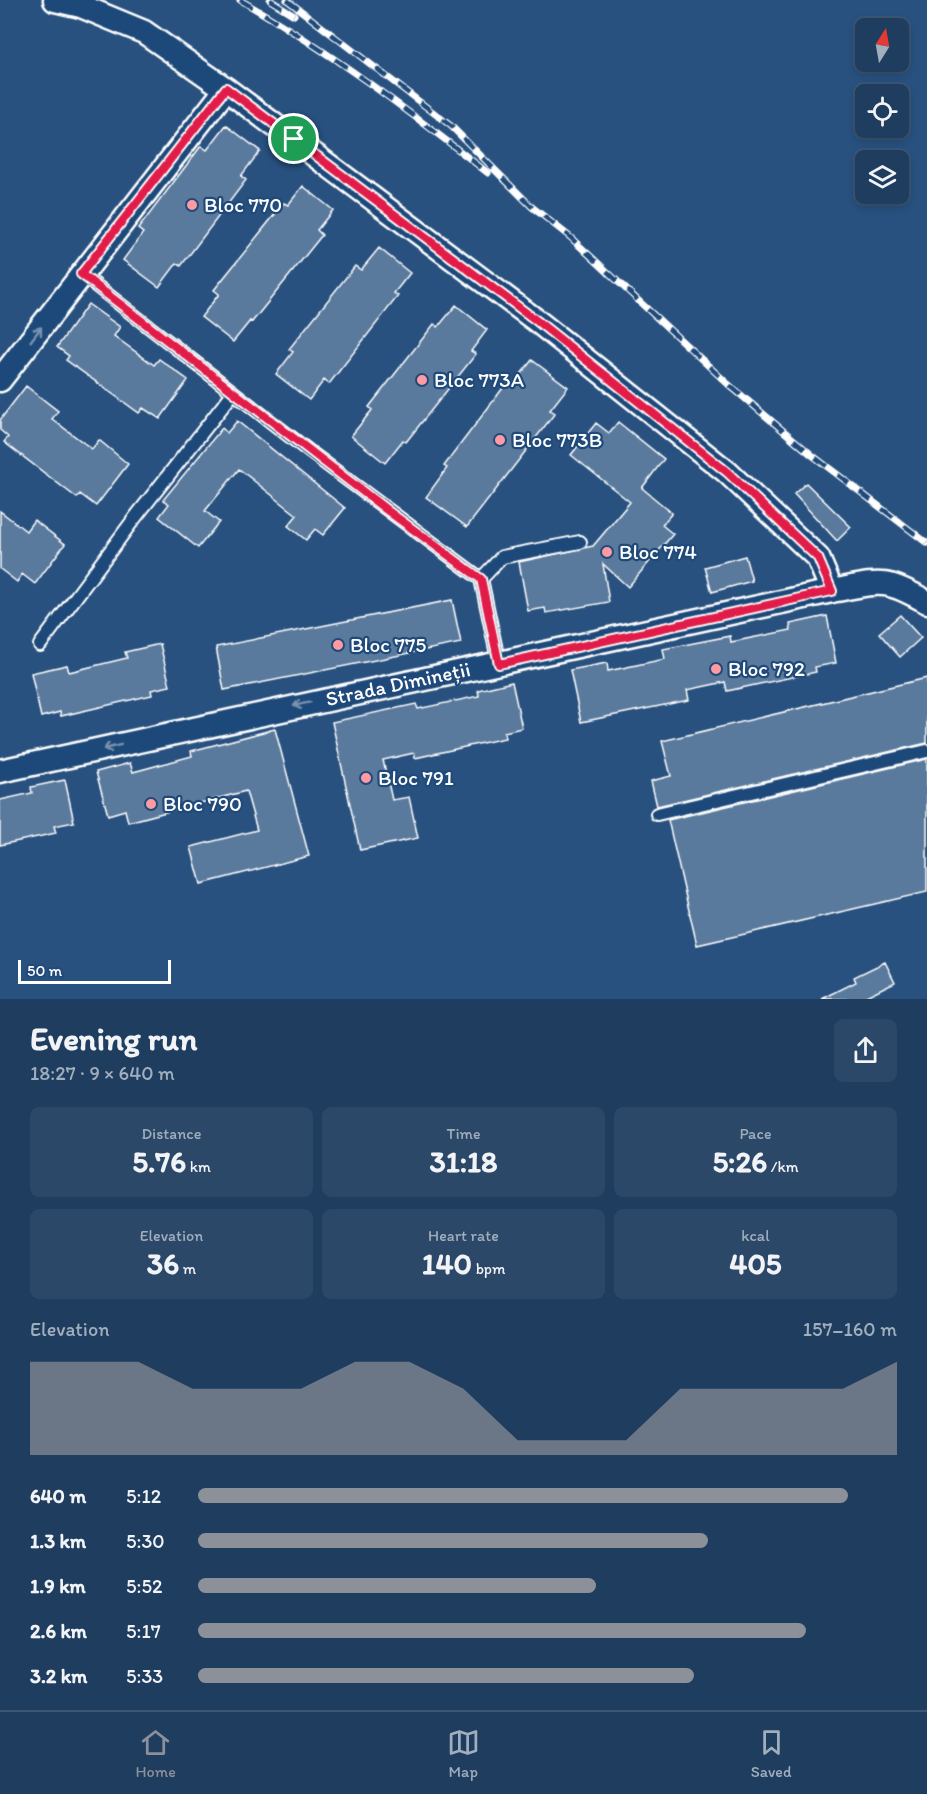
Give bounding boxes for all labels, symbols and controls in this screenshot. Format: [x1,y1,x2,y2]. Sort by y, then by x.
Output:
north arrow [855,18,909,72]
map controls [855,18,909,204]
button: locate [855,84,909,138]
pin [268,113,319,164]
icon: arrive [277,122,310,155]
button: layers [855,150,909,204]
place label: Bloc 770 [204,192,282,217]
marker: Bloc 770 [185,198,199,212]
one-way arrow [29,326,42,342]
place label: Bloc 773A [434,367,525,392]
marker: Bloc 773A [415,373,429,387]
place label: Bloc 773B [512,427,602,452]
marker: Bloc 773B [493,433,507,447]
place label: Bloc 774 [619,539,697,564]
marker: Bloc 774 [600,545,614,559]
place label: Bloc 775 [350,632,426,657]
marker: Bloc 775 [331,638,345,652]
street label: Strada Dimineții [323,656,472,711]
place label: Bloc 792 [728,656,805,681]
marker: Bloc 792 [709,662,723,676]
one-way arrow [293,699,313,710]
one-way arrow [103,742,122,754]
place label: Bloc 791 [378,765,454,790]
marker: Bloc 791 [359,771,373,785]
place label: Bloc 790 [163,791,242,816]
marker: Bloc 790 [144,797,158,811]
scale bar [18,957,171,984]
text: 50 m [27,961,62,980]
text: Evening run [30,1019,197,1058]
button: share [834,1019,897,1082]
text: 18:27 · 9 × 640 m [30,1061,175,1085]
text: Distance [142,1124,201,1143]
text: Time [446,1124,481,1143]
text: Pace [739,1124,772,1143]
text: 5.76 [132,1143,186,1180]
text: 31:18 [430,1143,497,1180]
text: 5:26 [712,1143,767,1180]
text: km [186,1157,211,1176]
text: /km [767,1157,799,1176]
text: Elevation [140,1226,203,1245]
text: Heart rate [428,1226,499,1245]
text: kcal [741,1226,770,1245]
text: 36 [147,1245,179,1282]
text: 140 [422,1245,472,1282]
text: 405 [729,1245,782,1282]
text: m [179,1259,196,1278]
text: bpm [472,1259,505,1278]
text: Elevation [30,1317,109,1341]
text: 157–160 m [803,1317,897,1341]
text: 640 m [30,1484,86,1508]
text: 5:12 [126,1484,161,1508]
text: 1.3 km [30,1529,86,1553]
text: 5:30 [126,1529,165,1553]
text: 1.9 km [30,1574,86,1598]
text: 5:52 [126,1574,162,1598]
text: 2.6 km [30,1619,87,1643]
text: 5:17 [126,1619,161,1643]
text: 3.2 km [30,1664,87,1688]
text: 5:33 [126,1664,163,1688]
tab: Home [135,1726,176,1781]
tab: Map [447,1726,480,1781]
tab: Saved [751,1726,792,1781]

